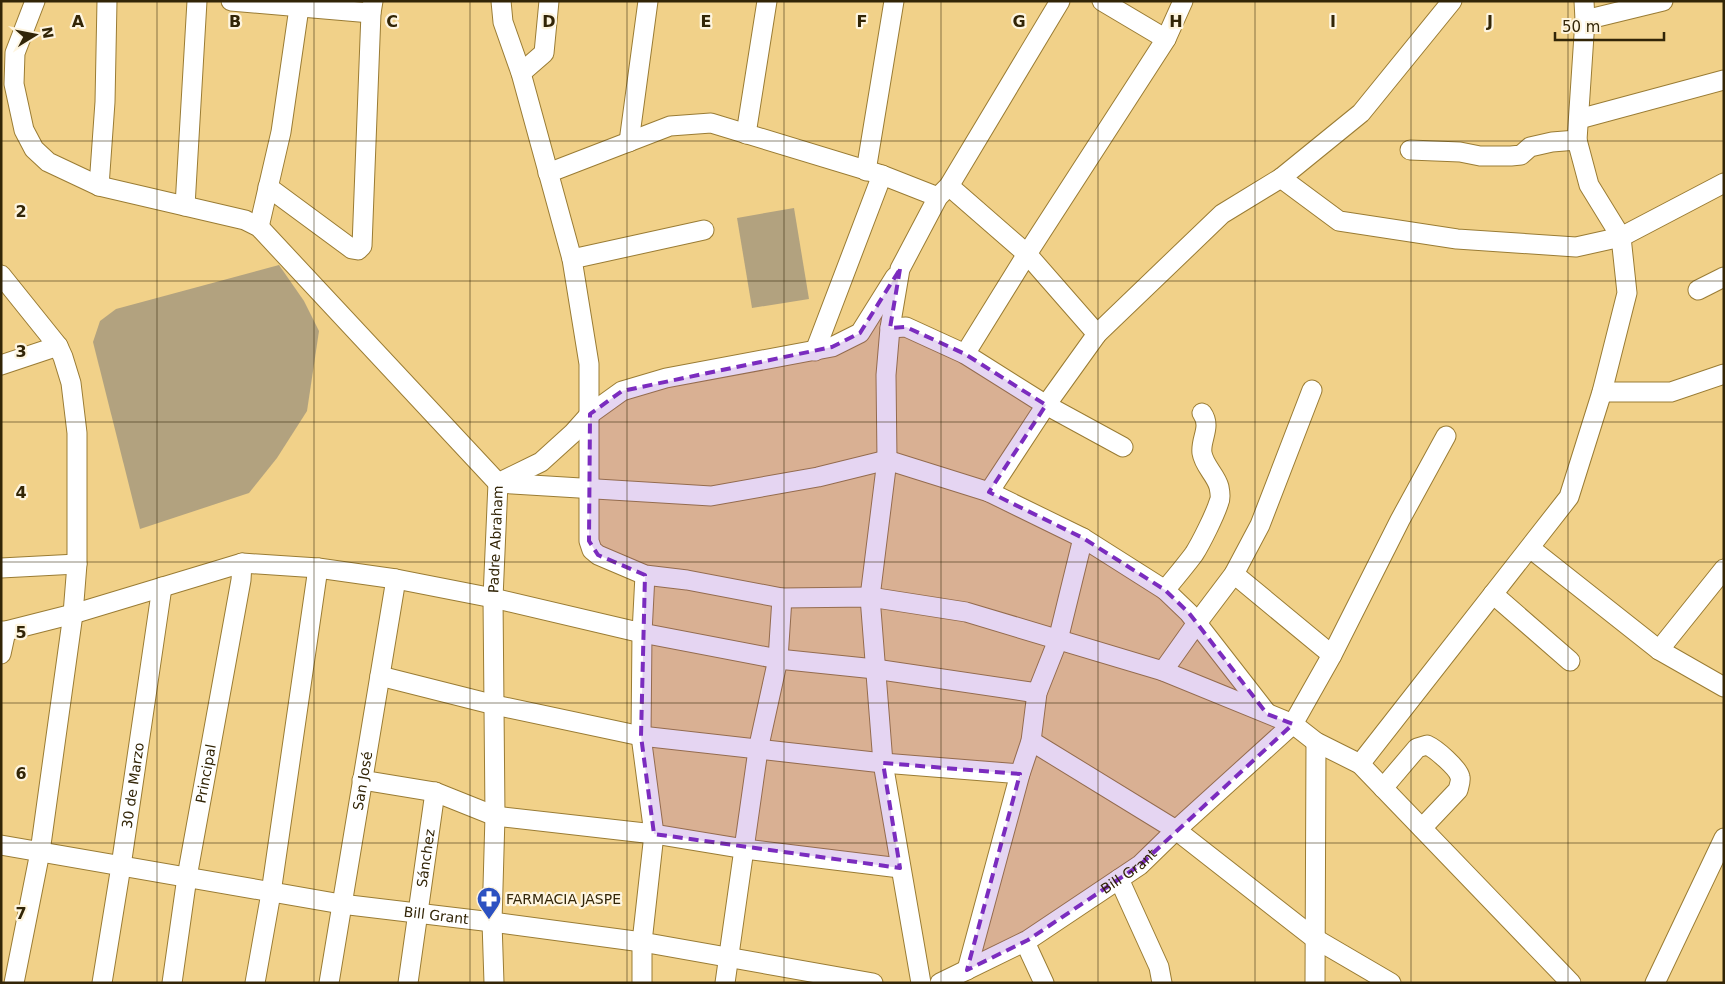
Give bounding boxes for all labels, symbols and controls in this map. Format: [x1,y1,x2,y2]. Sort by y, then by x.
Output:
north arrow [10,10,60,60]
scale bar [1555,10,1664,42]
text: A [72,12,85,31]
text: B [229,12,241,31]
text: C [386,12,398,31]
text: D [542,12,556,31]
text: E [701,12,711,31]
text: F [857,12,867,31]
text: G [1012,12,1026,31]
text: H [1169,12,1183,31]
text: I [1330,12,1336,31]
text: J [1486,12,1493,31]
text: 50 m [1562,18,1600,36]
text: N [39,26,57,40]
text: 2 [15,202,27,221]
text: 3 [15,342,27,361]
text: 4 [15,483,27,502]
street label: Padre Abraham [485,485,506,593]
text: 5 [15,623,27,642]
street label: 30 de Marzo [119,741,147,829]
street label: Principal [193,743,219,805]
street label: San José [350,750,375,811]
text: 6 [15,764,27,783]
street label: Sánchez [414,828,438,889]
street label: Bill Grant [1098,845,1160,897]
pharmacy icon: FARMACIA JASPE [476,886,502,920]
place label: FARMACIA JASPE [506,891,621,907]
text: 7 [15,904,27,923]
street label: Bill Grant [403,904,470,927]

